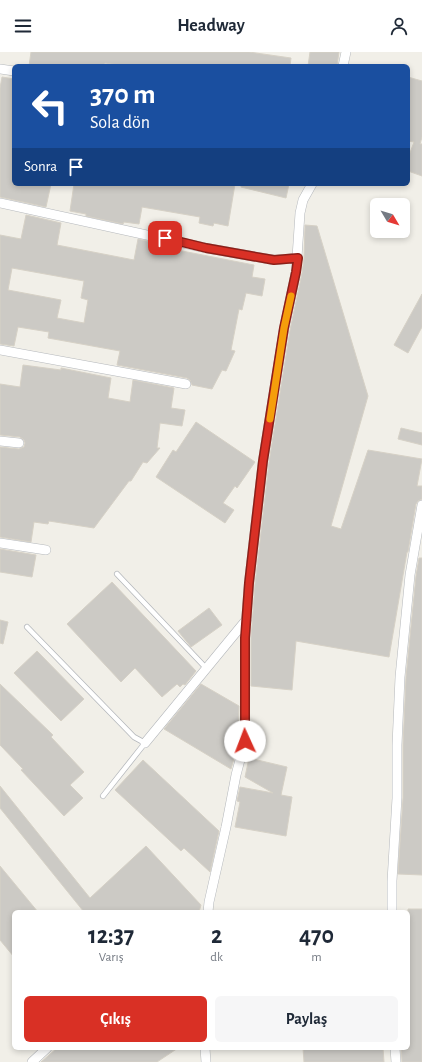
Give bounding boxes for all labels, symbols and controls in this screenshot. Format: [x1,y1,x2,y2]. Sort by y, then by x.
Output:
icon: menu [12,15,34,37]
icon: person [388,15,410,37]
text: Headway [177,17,245,35]
icon: left [24,80,76,132]
text: 370 m [90,81,156,109]
text: Sola dön [90,114,150,132]
icon: arrive [65,156,87,178]
text: Sonra [24,159,57,174]
north arrow [370,198,410,238]
map controls [370,198,410,238]
pin [148,221,182,255]
icon: arrive [154,227,176,249]
position arrow [224,720,266,762]
text: 12:37 [88,924,134,948]
text: 2 [211,924,222,948]
text: 470 [299,924,334,948]
text: Varış [99,951,123,964]
text: dk [210,951,223,964]
text: m [311,951,322,964]
button: Çıkış [24,996,207,1042]
button: Paylaş [215,996,398,1042]

